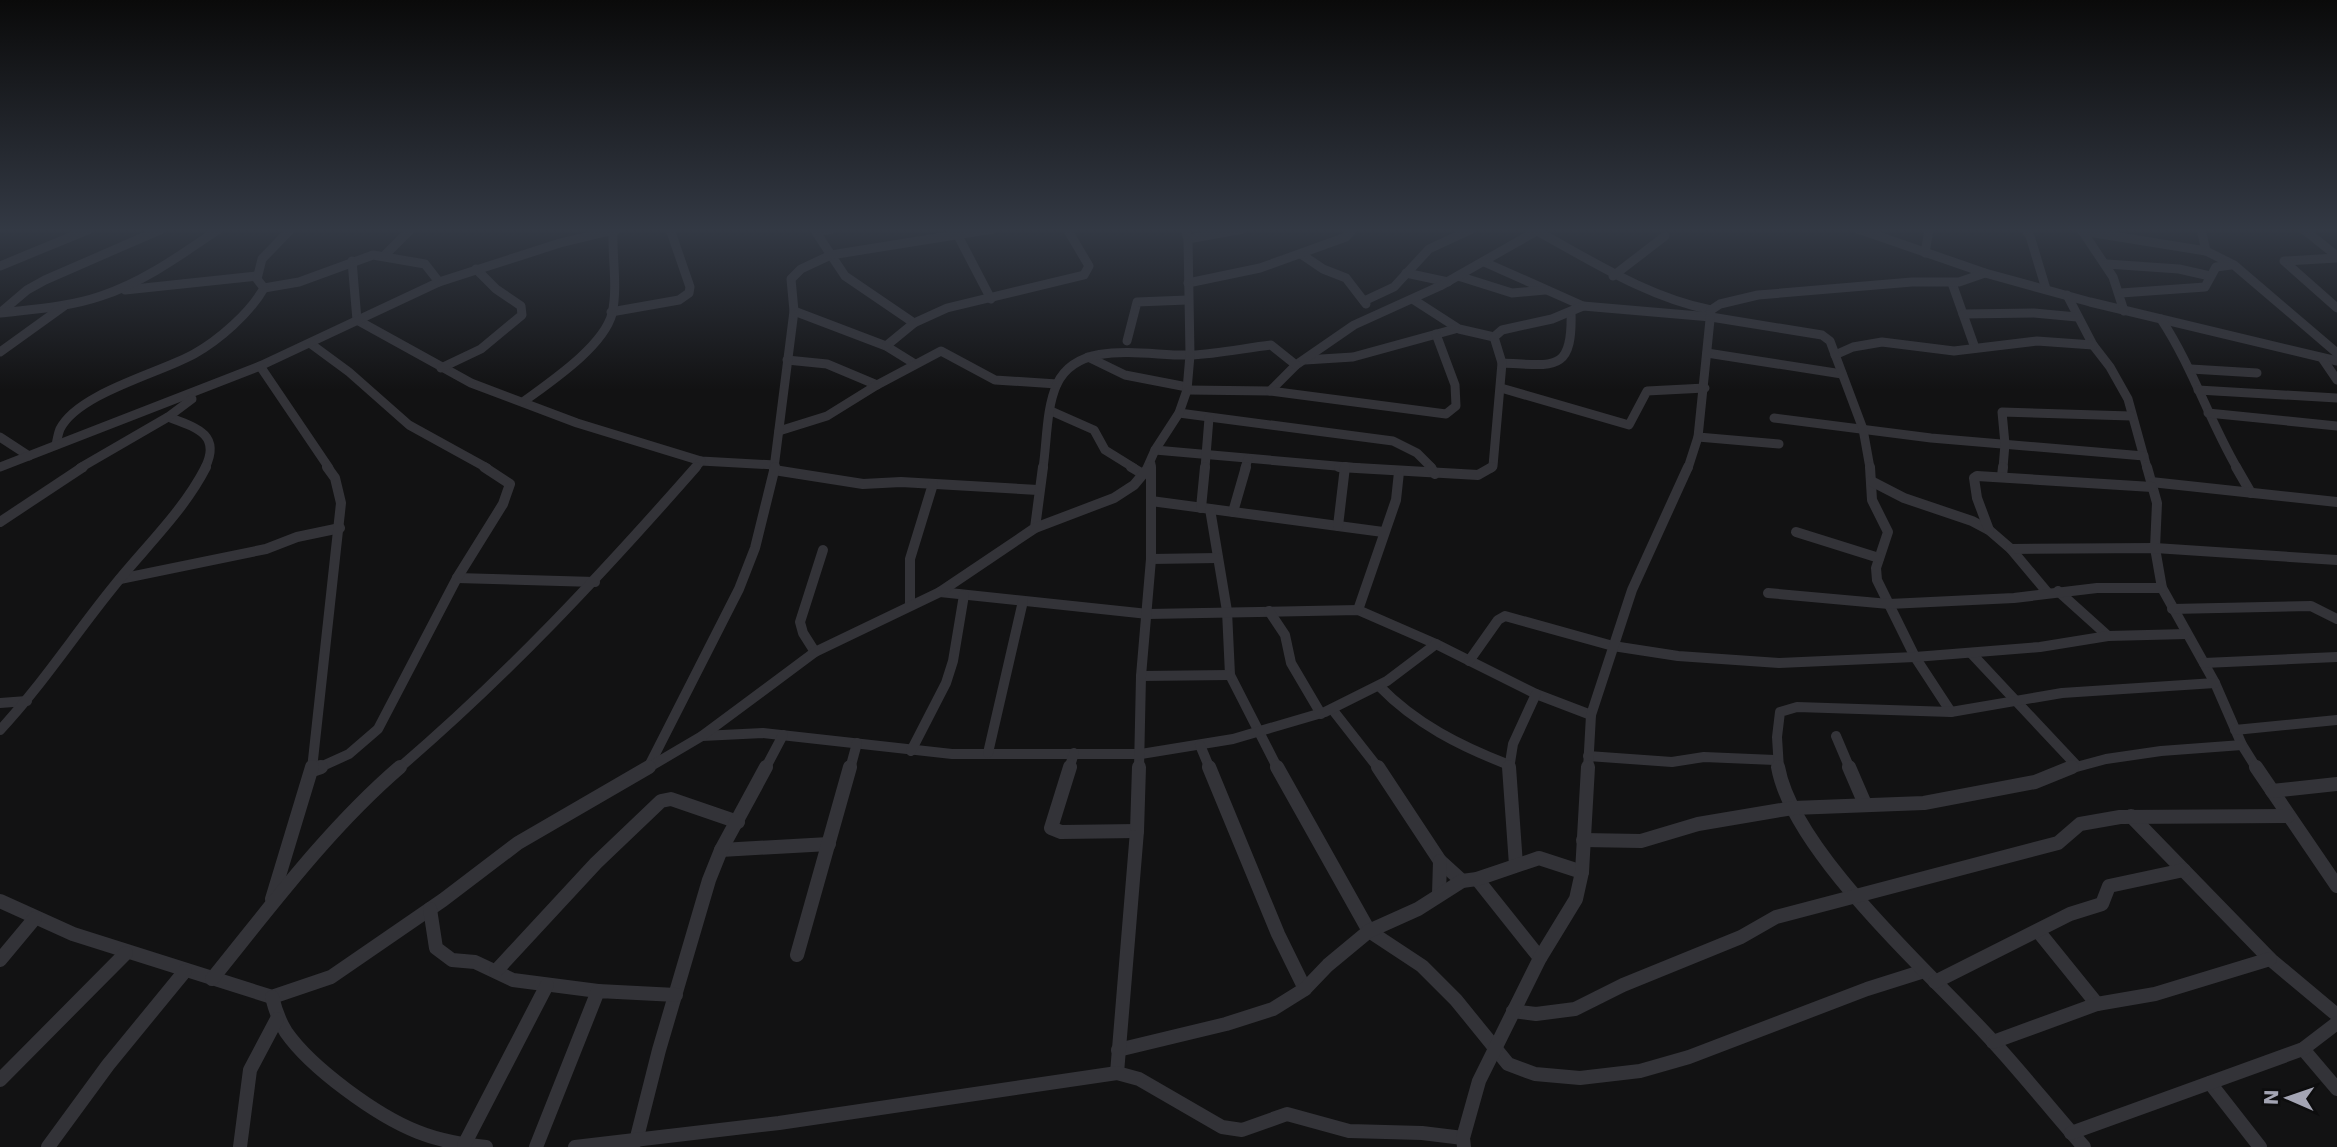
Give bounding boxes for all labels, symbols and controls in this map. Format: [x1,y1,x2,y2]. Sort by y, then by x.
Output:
north arrow [2253,1063,2323,1133]
text: N [2260,1089,2282,1106]

